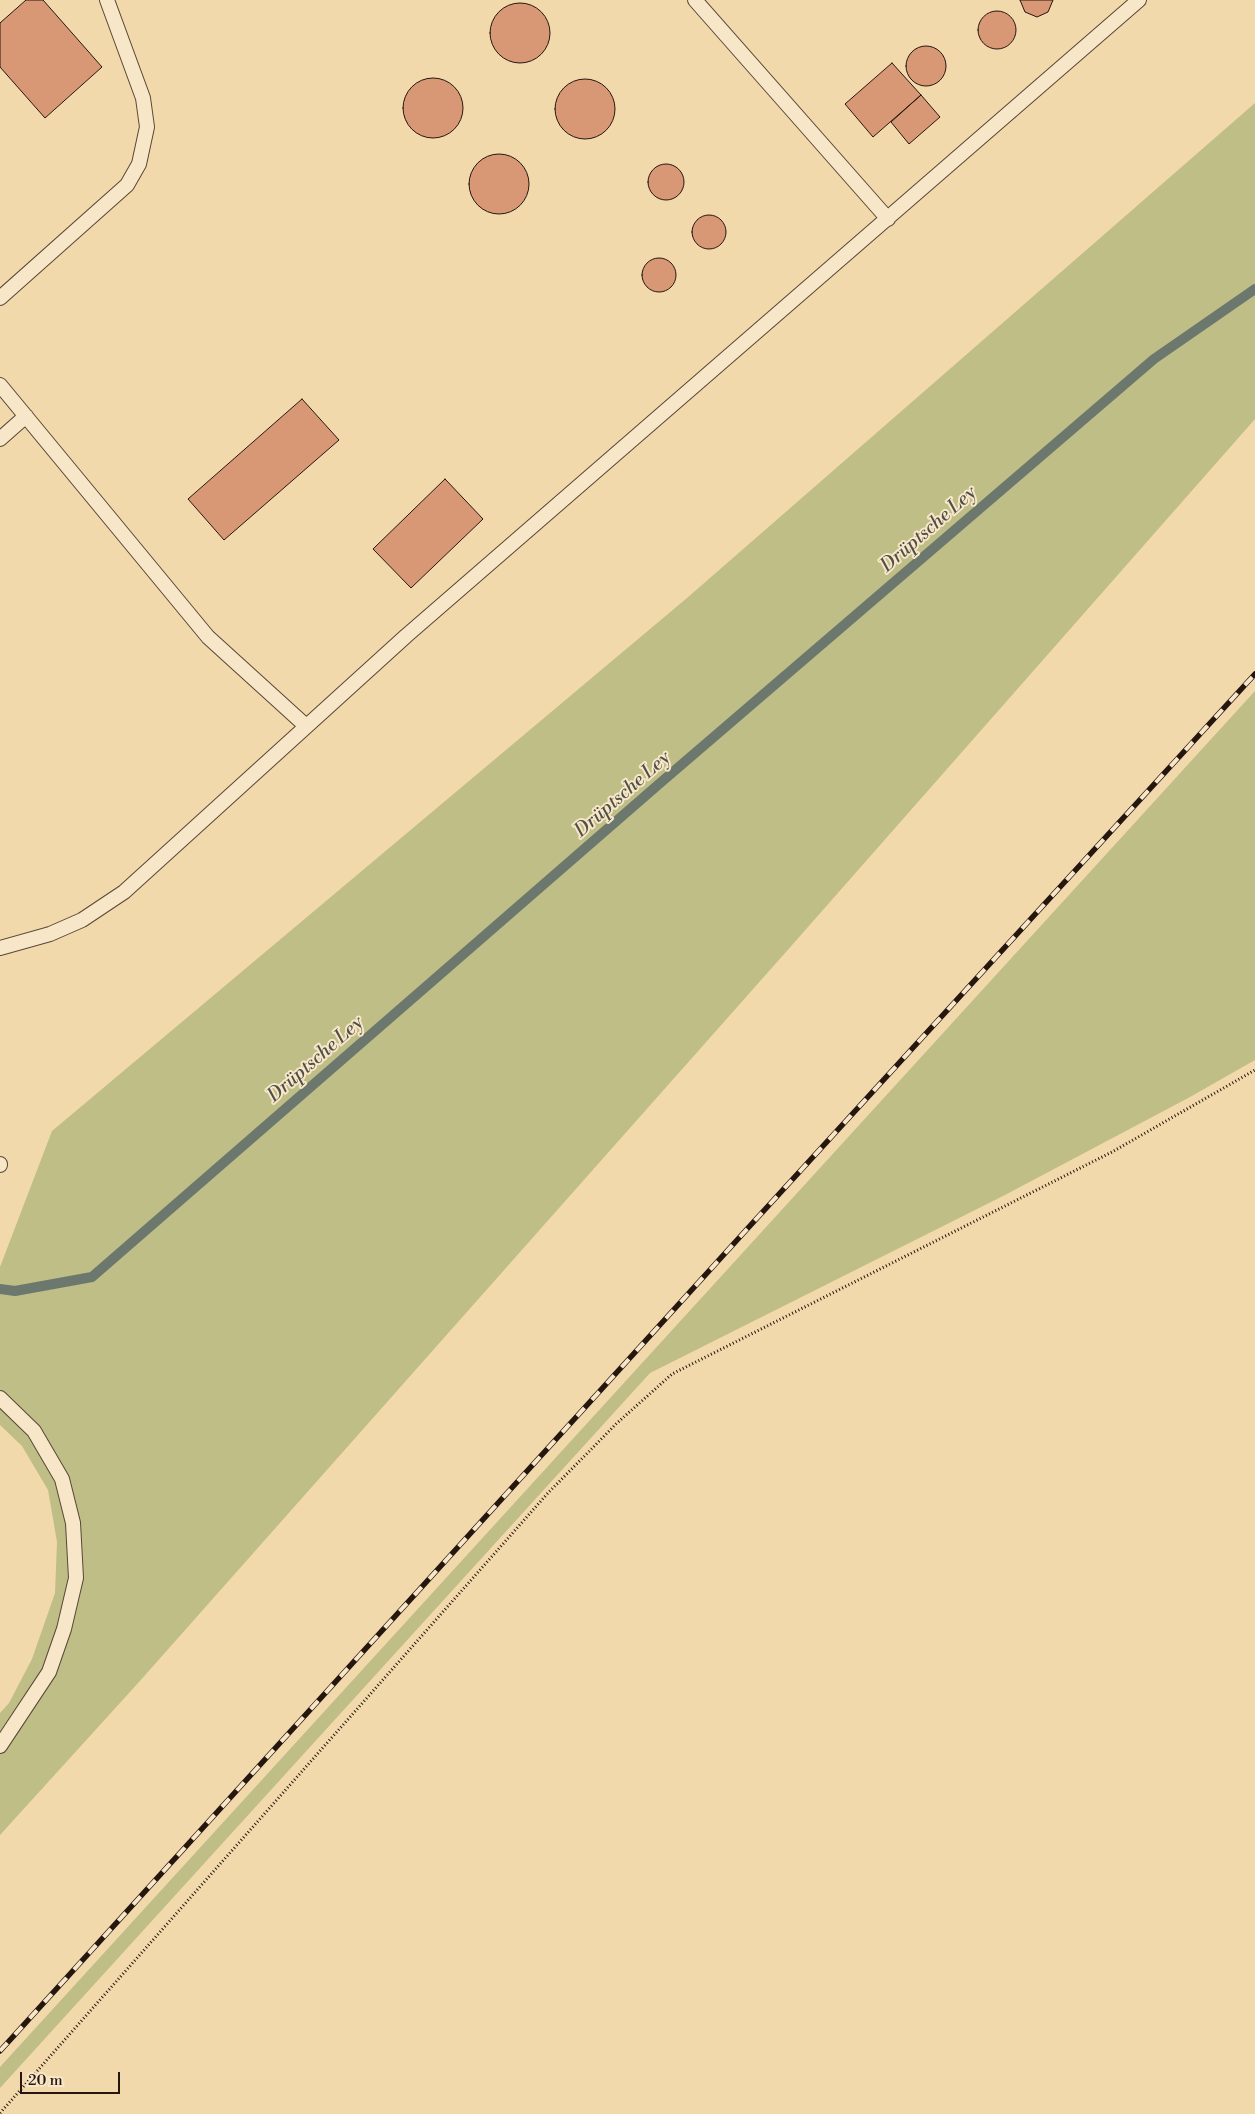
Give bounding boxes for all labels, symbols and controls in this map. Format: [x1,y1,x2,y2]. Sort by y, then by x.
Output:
water label: Drüptsche Ley [876,482,982,578]
water label: Drüptsche Ley [570,747,676,843]
water label: Drüptsche Ley [263,1012,369,1108]
scale bar [22,2062,122,2094]
text: 20 m [28,2071,63,2090]

